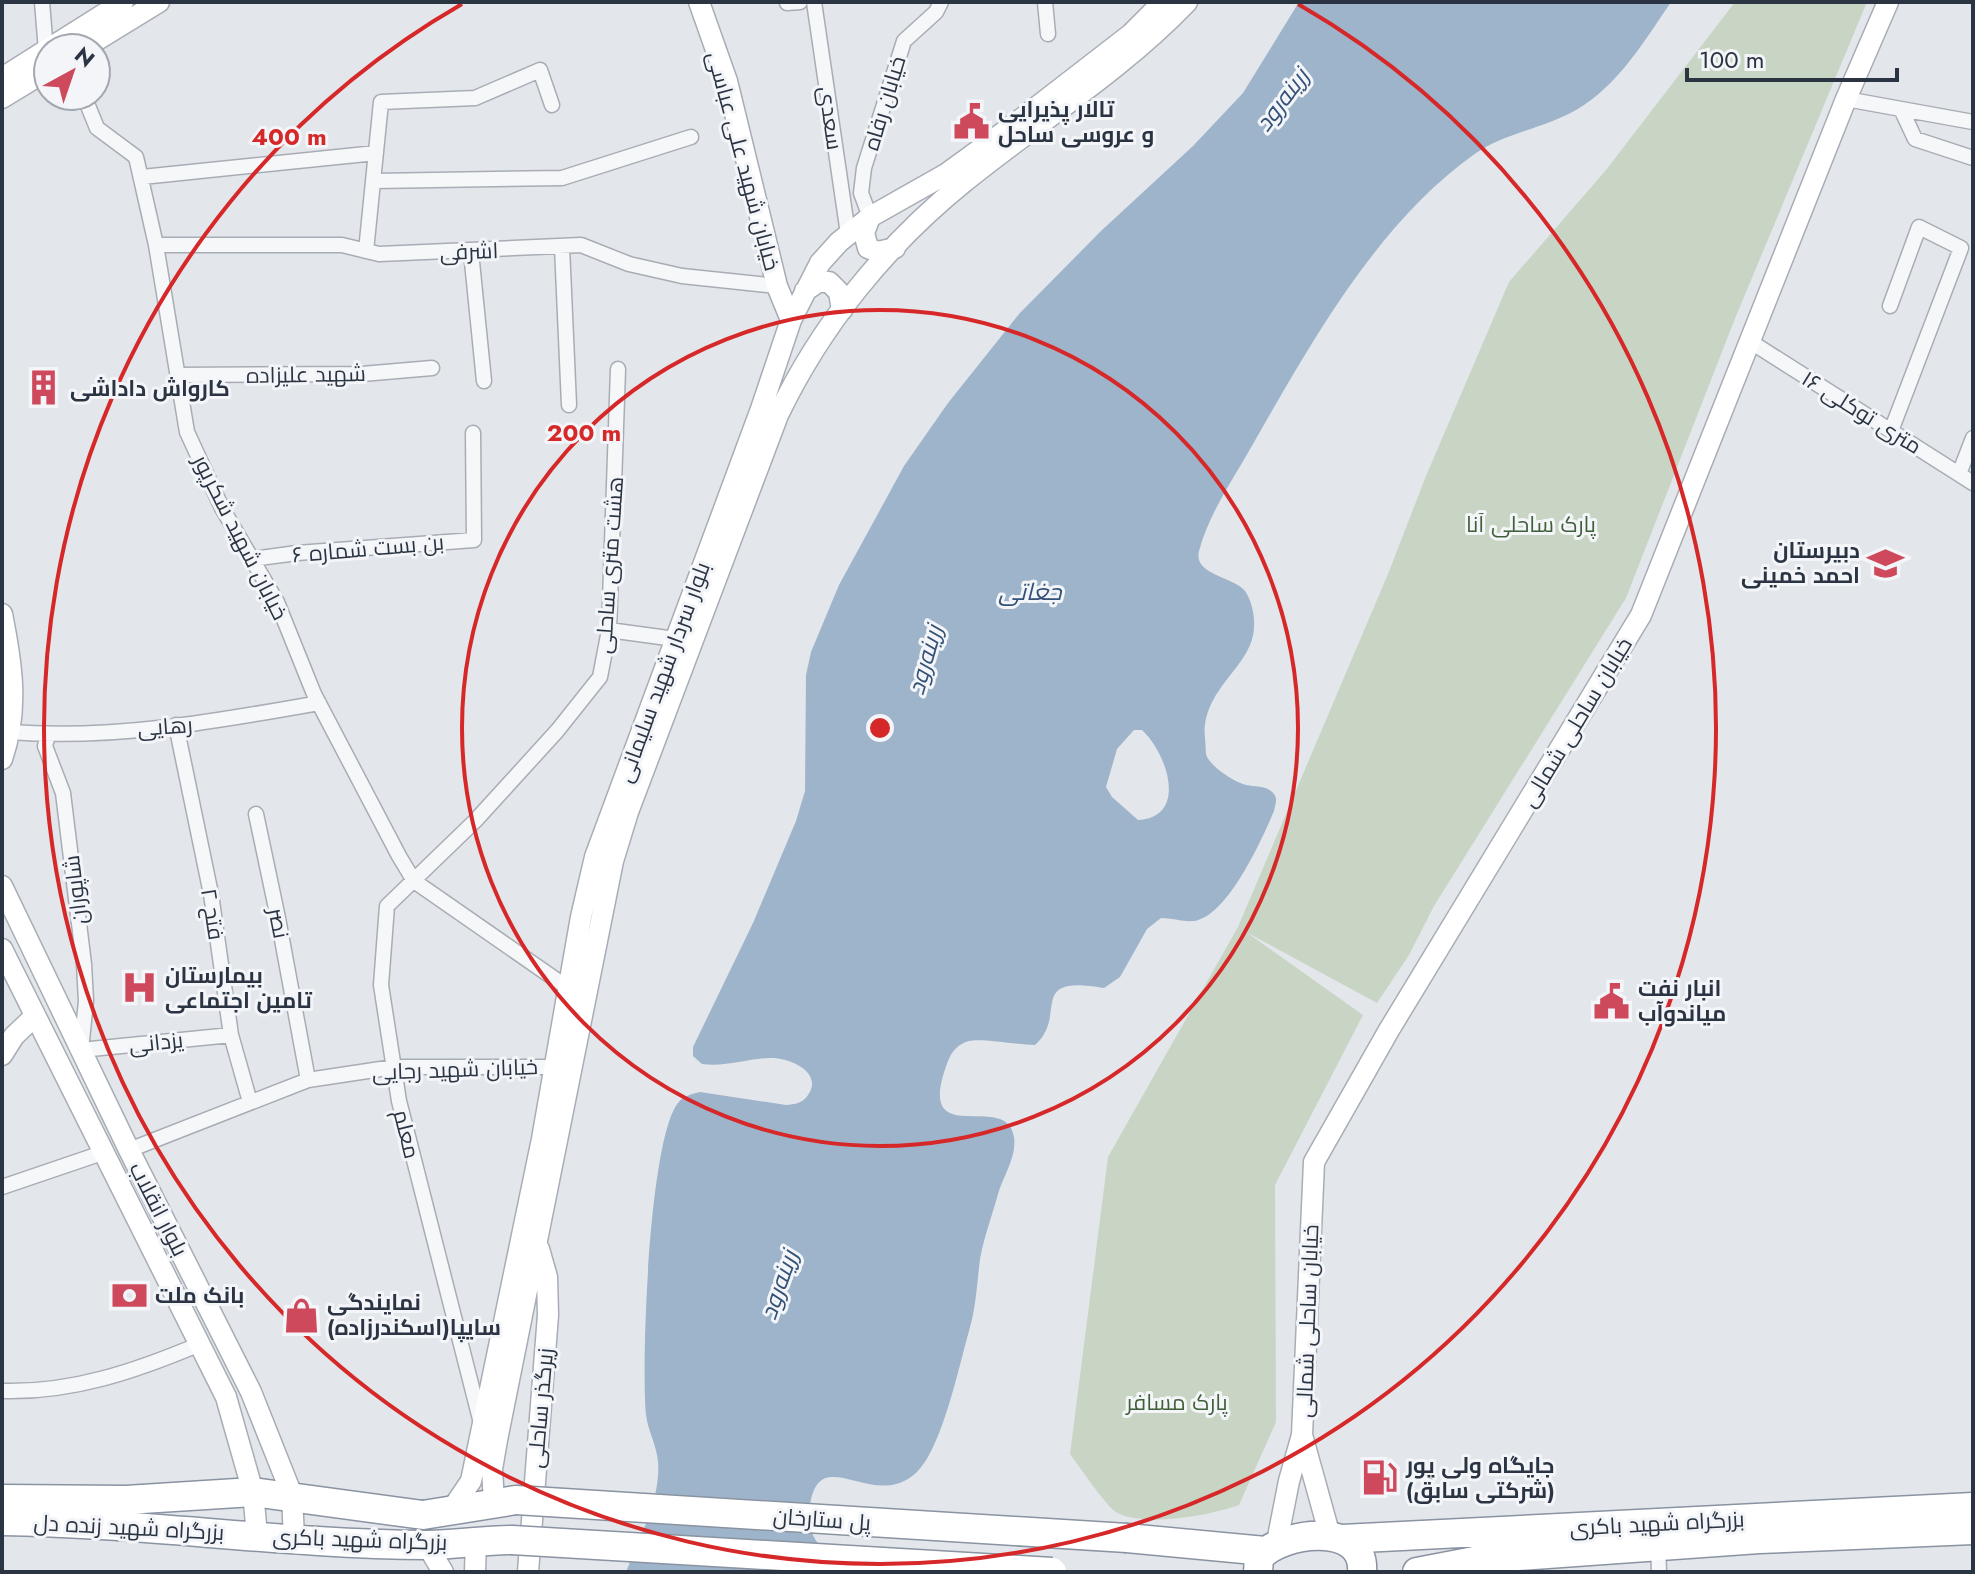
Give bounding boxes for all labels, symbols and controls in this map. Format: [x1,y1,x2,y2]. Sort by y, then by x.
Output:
north arrow [32,32,112,112]
scale bar [1687,32,1897,82]
text: N [68,39,102,75]
text: 100 m [1699,42,1765,77]
street label: خیابان شهید علی عباسی [699,48,789,274]
street label: خیابان رفاه [854,52,914,154]
water label: زرینه‌رود [1246,59,1319,139]
street label: سعدی [811,84,851,152]
place label: تالار پذیرایی و عروسی ساحل [998,93,1154,150]
public building icon: تالار پذیرایی و عروسی ساحل [953,103,991,141]
text: 400 m [251,119,327,154]
street label: اشرفی [439,234,499,268]
street label: شهید علیزاده [246,357,366,391]
street label: ۱۶ متری توکلی [1796,362,1928,462]
building icon: کارواش داداشی [25,369,63,407]
place label: کارواش داداشی [70,372,230,404]
text: 200 m [547,415,621,450]
street label: خیابان شهید شکرپور [185,447,297,625]
street label: هشت متری ساحلی [587,475,631,655]
park label: پارک ساحلی آنا [1466,508,1596,540]
street label: بن بست شماره ۶ [291,525,445,571]
place label: دبیرستان احمد خمینی [1741,534,1860,591]
school or university icon: دبیرستان احمد خمینی [1867,544,1905,582]
street label: بلوار سردار شهید سلیمانی [608,557,718,787]
water label: جغاتی [998,574,1063,609]
water label: زرینه‌رود [898,618,952,699]
street label: خیابان ساحلی شمالی [1512,631,1640,813]
street label: رهایی [136,708,194,744]
centre of rings [866,714,894,742]
street label: شاپوران [55,853,95,927]
street label: فتح ۲ [193,886,233,942]
street label: نصر [260,903,298,941]
place label: بیمارستان تامین اجتماعی [165,959,313,1016]
hospital icon: بیمارستان تامین اجتماعی [120,969,158,1007]
place label: انبار نفت میاندوآب [1638,972,1726,1029]
public building icon: انبار نفت میاندوآب [1593,982,1631,1020]
street label: یزدانی [127,1023,185,1061]
street label: خیابان شهید رجایی [371,1050,539,1088]
street label: معلم [386,1106,428,1162]
street label: بلوار انقلاب [122,1156,196,1262]
street label: خیابان ساحلی شمالی [1288,1224,1326,1418]
water label: زرینه‌رود [750,1243,807,1324]
bank icon: بانک ملت [110,1276,148,1314]
place label: بانک ملت [155,1279,244,1311]
place label: نمایندگی سایپا(اسکندرزاده) [327,1286,501,1343]
shop icon: نمایندگی سایپا(اسکندرزاده) [282,1296,320,1334]
street label: زیرگذر ساحلی [519,1347,561,1469]
park label: پارک مسافر [1124,1386,1228,1418]
place label: جایگاه ولی پور (شرکتی سابق) [1405,1449,1555,1506]
fuel station icon: جایگاه ولی پور (شرکتی سابق) [1361,1459,1399,1497]
street label: پل ستارخان [772,1500,872,1538]
street label: بزرگراه شهید باکری [1569,1502,1745,1544]
street label: بزرگراه شهید زنده دل [33,1506,225,1548]
street label: بزرگراه شهید باکری [272,1520,448,1558]

